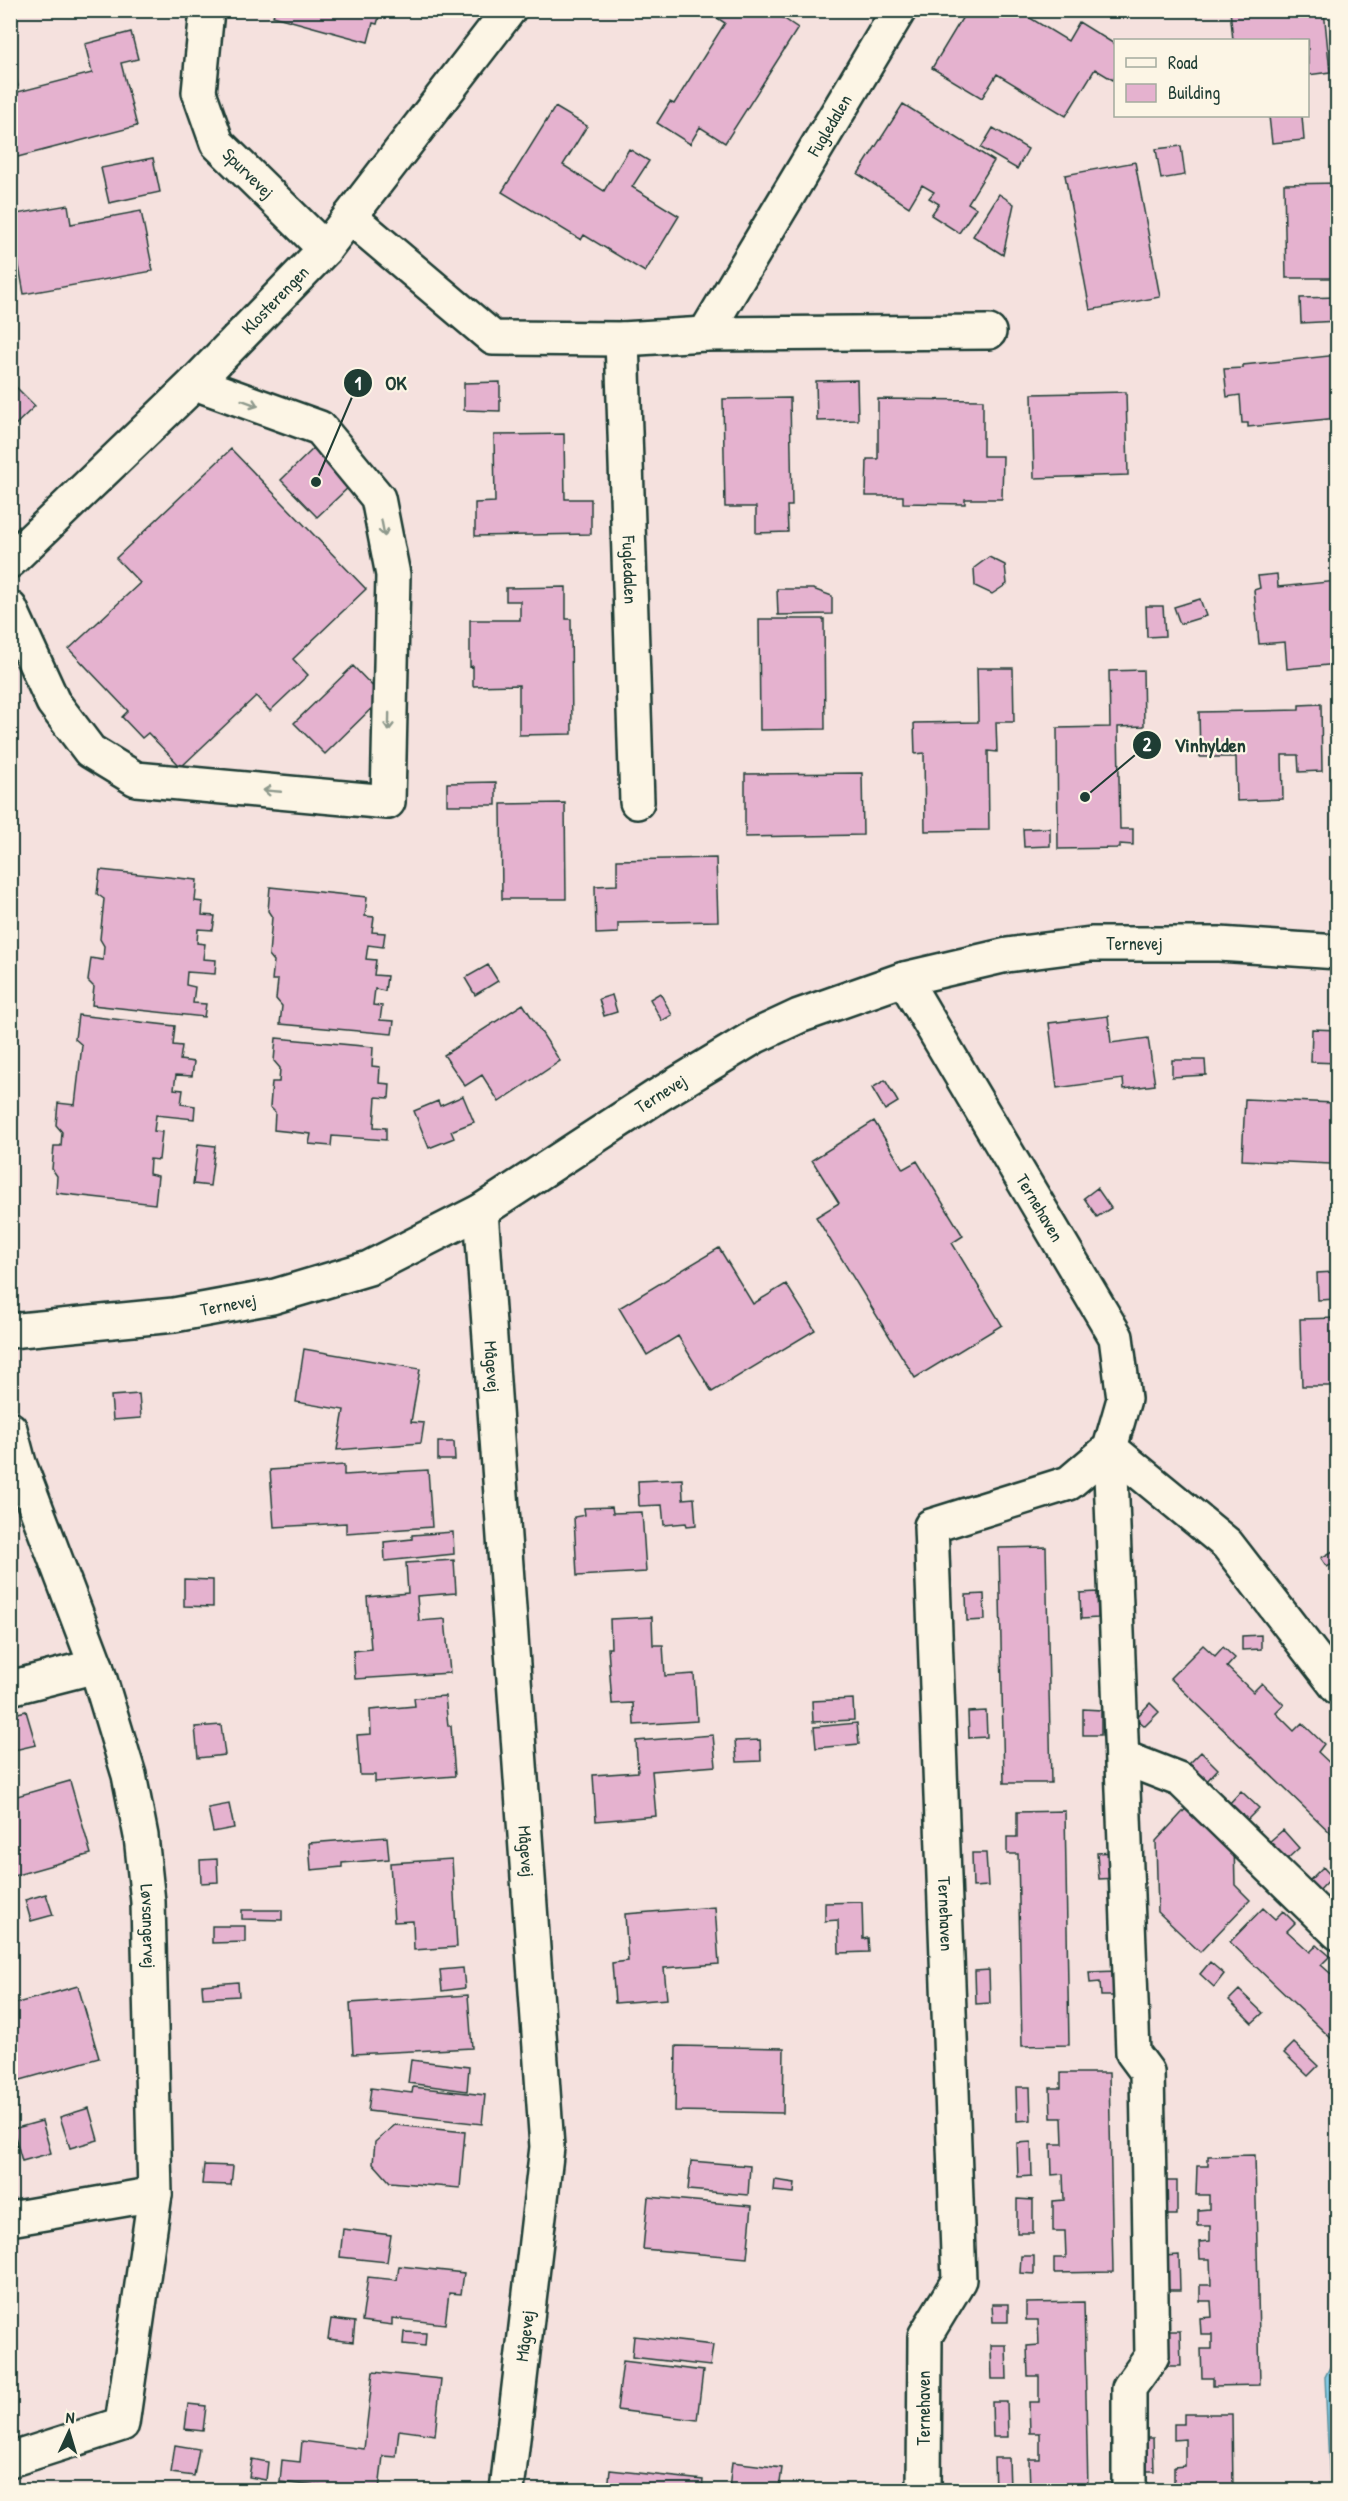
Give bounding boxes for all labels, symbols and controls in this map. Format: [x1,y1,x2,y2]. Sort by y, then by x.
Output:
legend [1114,39,1309,117]
text: Road [1168,50,1198,75]
text: Building [1168,80,1220,105]
street label: Fugledalen [801,90,858,162]
street label: Spurvevej [217,142,280,204]
street label: Klosterengen [236,260,314,340]
callout: OK [343,364,419,402]
text: OK [385,369,407,396]
text: 1 [355,371,362,396]
one-way arrow [240,399,259,410]
one-way arrow [378,518,389,537]
street label: Fugledalen [616,534,644,604]
one-way arrow [384,712,395,732]
callout: Vinhylden [1132,726,1258,764]
text: Vinhylden [1174,731,1246,759]
text: 2 [1143,732,1152,757]
one-way arrow [263,785,283,796]
street label: Ternevej [1106,931,1163,956]
street label: Ternevej [630,1068,691,1119]
street label: Ternehaven [1010,1169,1070,1246]
street label: Ternevej [198,1287,258,1322]
street label: Mågevej [478,1340,507,1393]
street label: Mågevej [512,1825,541,1878]
street label: Ternehaven [932,1876,960,1952]
street label: Løvsangervej [134,1883,163,1969]
street label: Mågevej [509,2309,540,2363]
street label: Ternehaven [911,2371,936,2445]
north arrow [39,2402,99,2462]
text: N [65,2406,76,2428]

